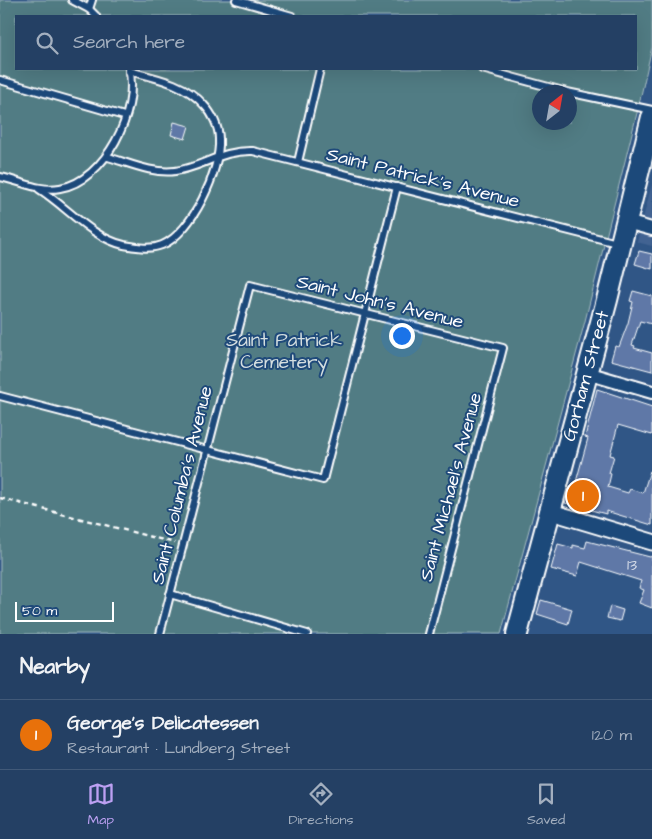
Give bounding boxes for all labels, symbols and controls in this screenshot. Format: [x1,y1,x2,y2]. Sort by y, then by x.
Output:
search box [15,15,637,70]
icon: search [33,29,61,57]
text: Search here [73,29,185,56]
north arrow [532,85,577,130]
street label: Saint Patrick's Avenue [324,141,522,215]
street label: Saint John's Avenue [294,268,466,336]
street label: Gorham Street [556,307,617,444]
your location [389,323,415,349]
park label: Saint Patrick Cemetery [226,327,342,377]
street label: Saint Columba's Avenue [144,383,220,587]
street label: Saint Michael's Avenue [413,390,489,584]
pin: 1 [567,477,599,515]
house number: 13 [627,554,637,576]
scale bar [15,599,114,622]
text: 50 m [22,601,57,621]
text: Nearby [20,652,90,681]
text: George's Delicatessen [67,710,259,737]
text: 1 [35,724,37,746]
text: 120 m [592,724,632,746]
text: Restaurant · Lundberg Street [67,737,290,759]
tab: Map [87,780,115,830]
tab: Directions [288,780,353,830]
tab: Saved [527,780,565,830]

